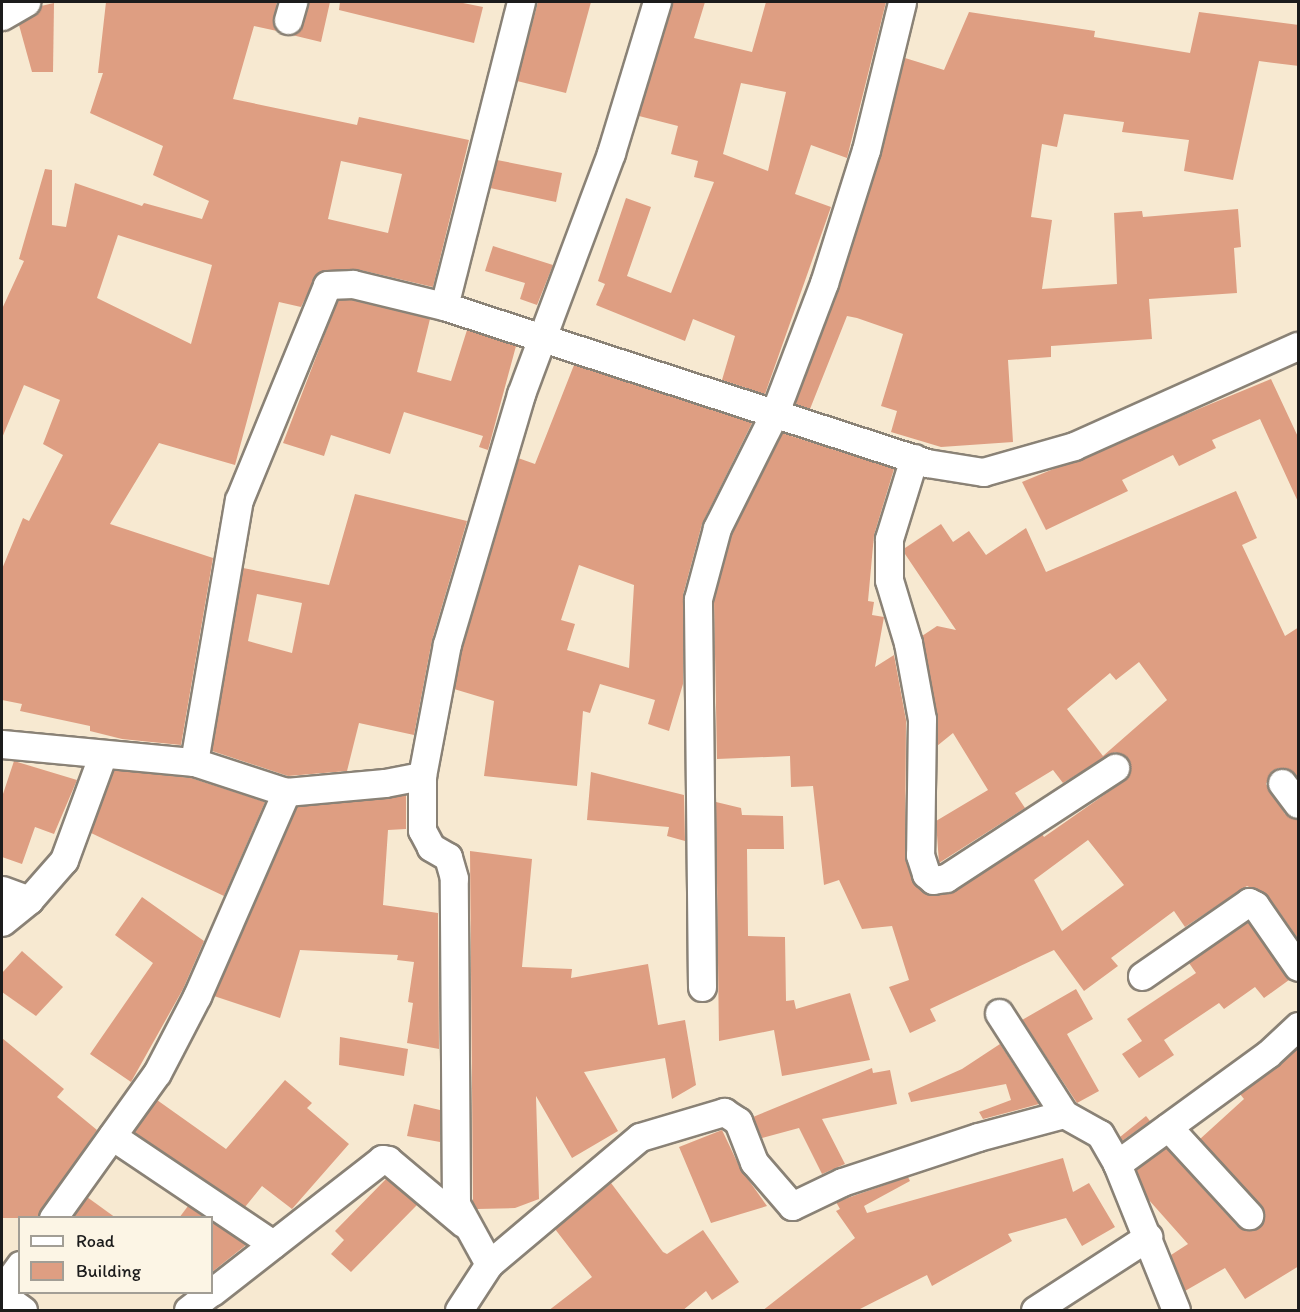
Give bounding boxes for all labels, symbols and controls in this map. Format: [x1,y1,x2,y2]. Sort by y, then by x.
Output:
legend [18,1216,213,1294]
text: Road [76,1230,115,1252]
text: Building [76,1260,141,1282]

